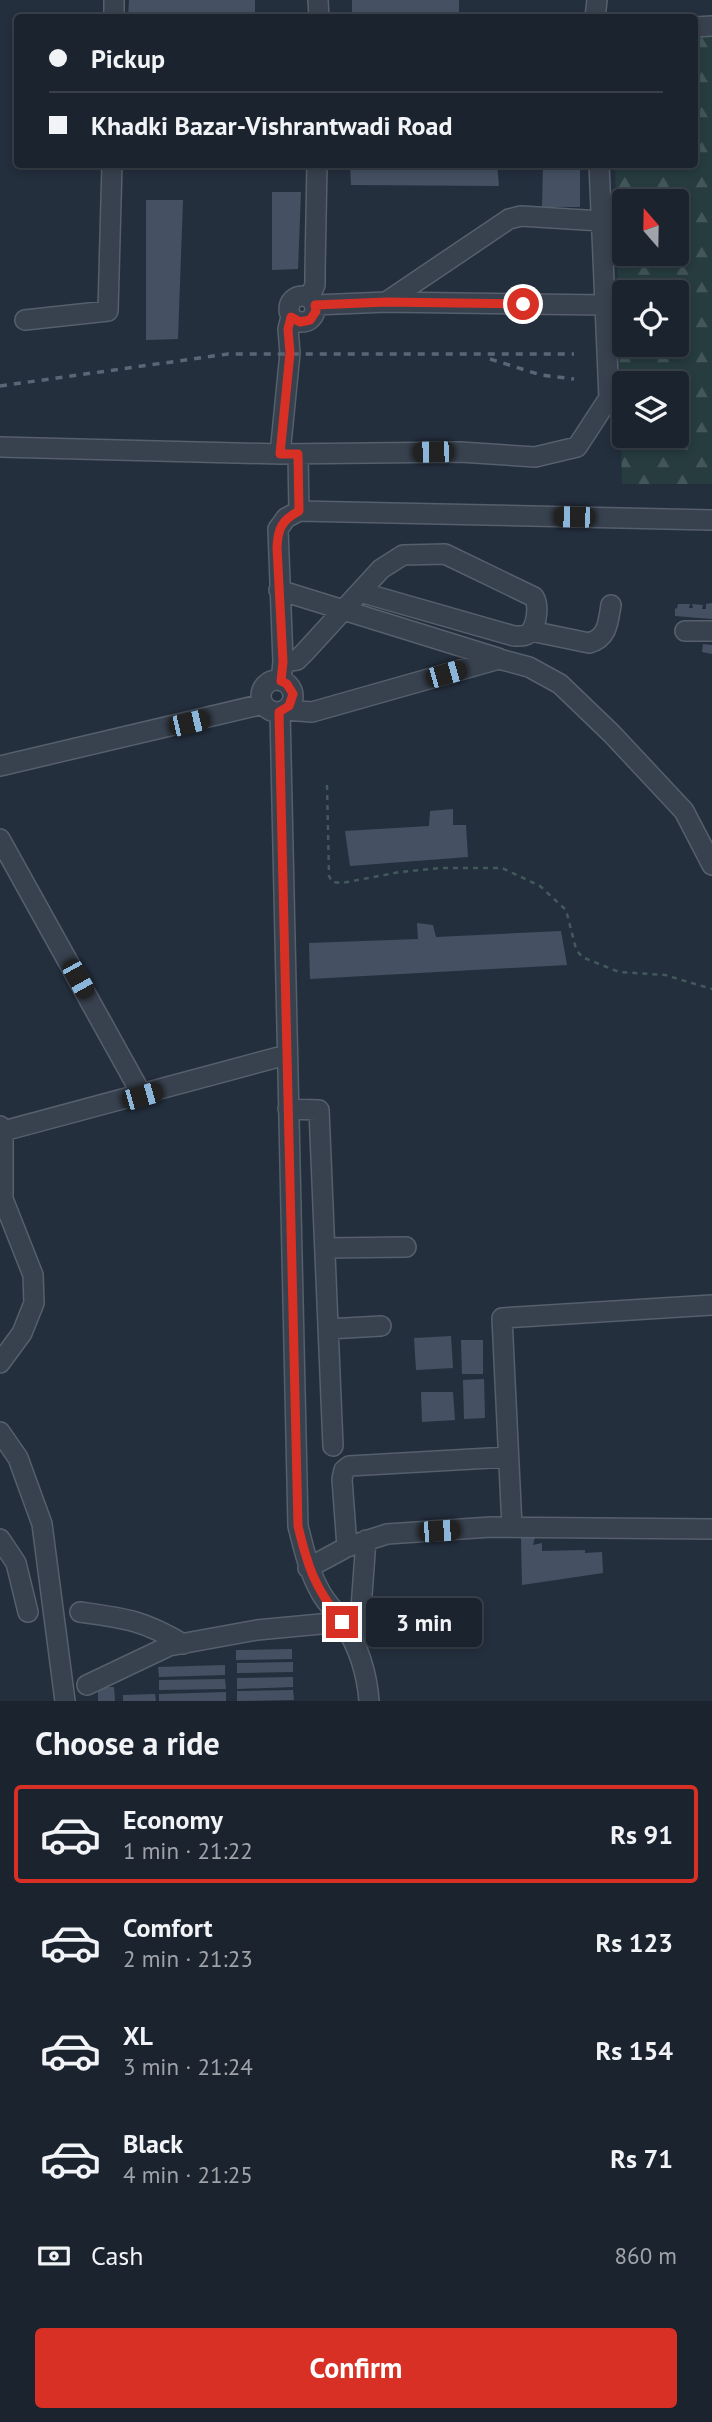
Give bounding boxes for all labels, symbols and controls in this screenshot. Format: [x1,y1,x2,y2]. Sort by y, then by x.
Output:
text: Pickup [91,42,165,75]
text: Khadki Bazar-Vishrantwadi Road [91,109,452,142]
north arrow [612,189,690,266]
map controls [612,189,689,448]
button: locate [612,280,689,357]
route start [507,288,539,320]
button: layers [612,371,689,448]
car [412,441,455,463]
car [553,506,596,528]
car [423,658,470,690]
car [167,708,212,738]
car [59,956,98,1002]
car [119,1080,166,1112]
car [418,1519,461,1543]
callout: 3 min [366,1598,482,1646]
route end [326,1606,358,1638]
text: 3 min [396,1608,452,1637]
text: Choose a ride [35,1722,220,1764]
icon: car [39,1803,102,1866]
text: Economy [123,1803,223,1836]
text: Rs 91 [610,1818,673,1851]
text: 1 min · 21:22 [123,1836,253,1865]
icon: car [39,1911,102,1974]
text: Comfort [123,1911,213,1944]
text: Rs 123 [596,1926,673,1959]
text: 2 min · 21:23 [123,1944,253,1973]
icon: car [39,2019,102,2082]
text: XL [123,2019,153,2052]
text: Rs 154 [596,2034,673,2067]
text: 3 min · 21:24 [123,2052,253,2081]
icon: car [39,2127,102,2190]
text: Black [123,2127,183,2160]
text: Rs 71 [610,2142,673,2175]
text: 4 min · 21:25 [123,2160,253,2189]
icon: cash [35,2237,73,2275]
text: Cash [91,2239,143,2272]
text: 860 m [615,2241,677,2270]
button: Confirm [35,2328,677,2408]

